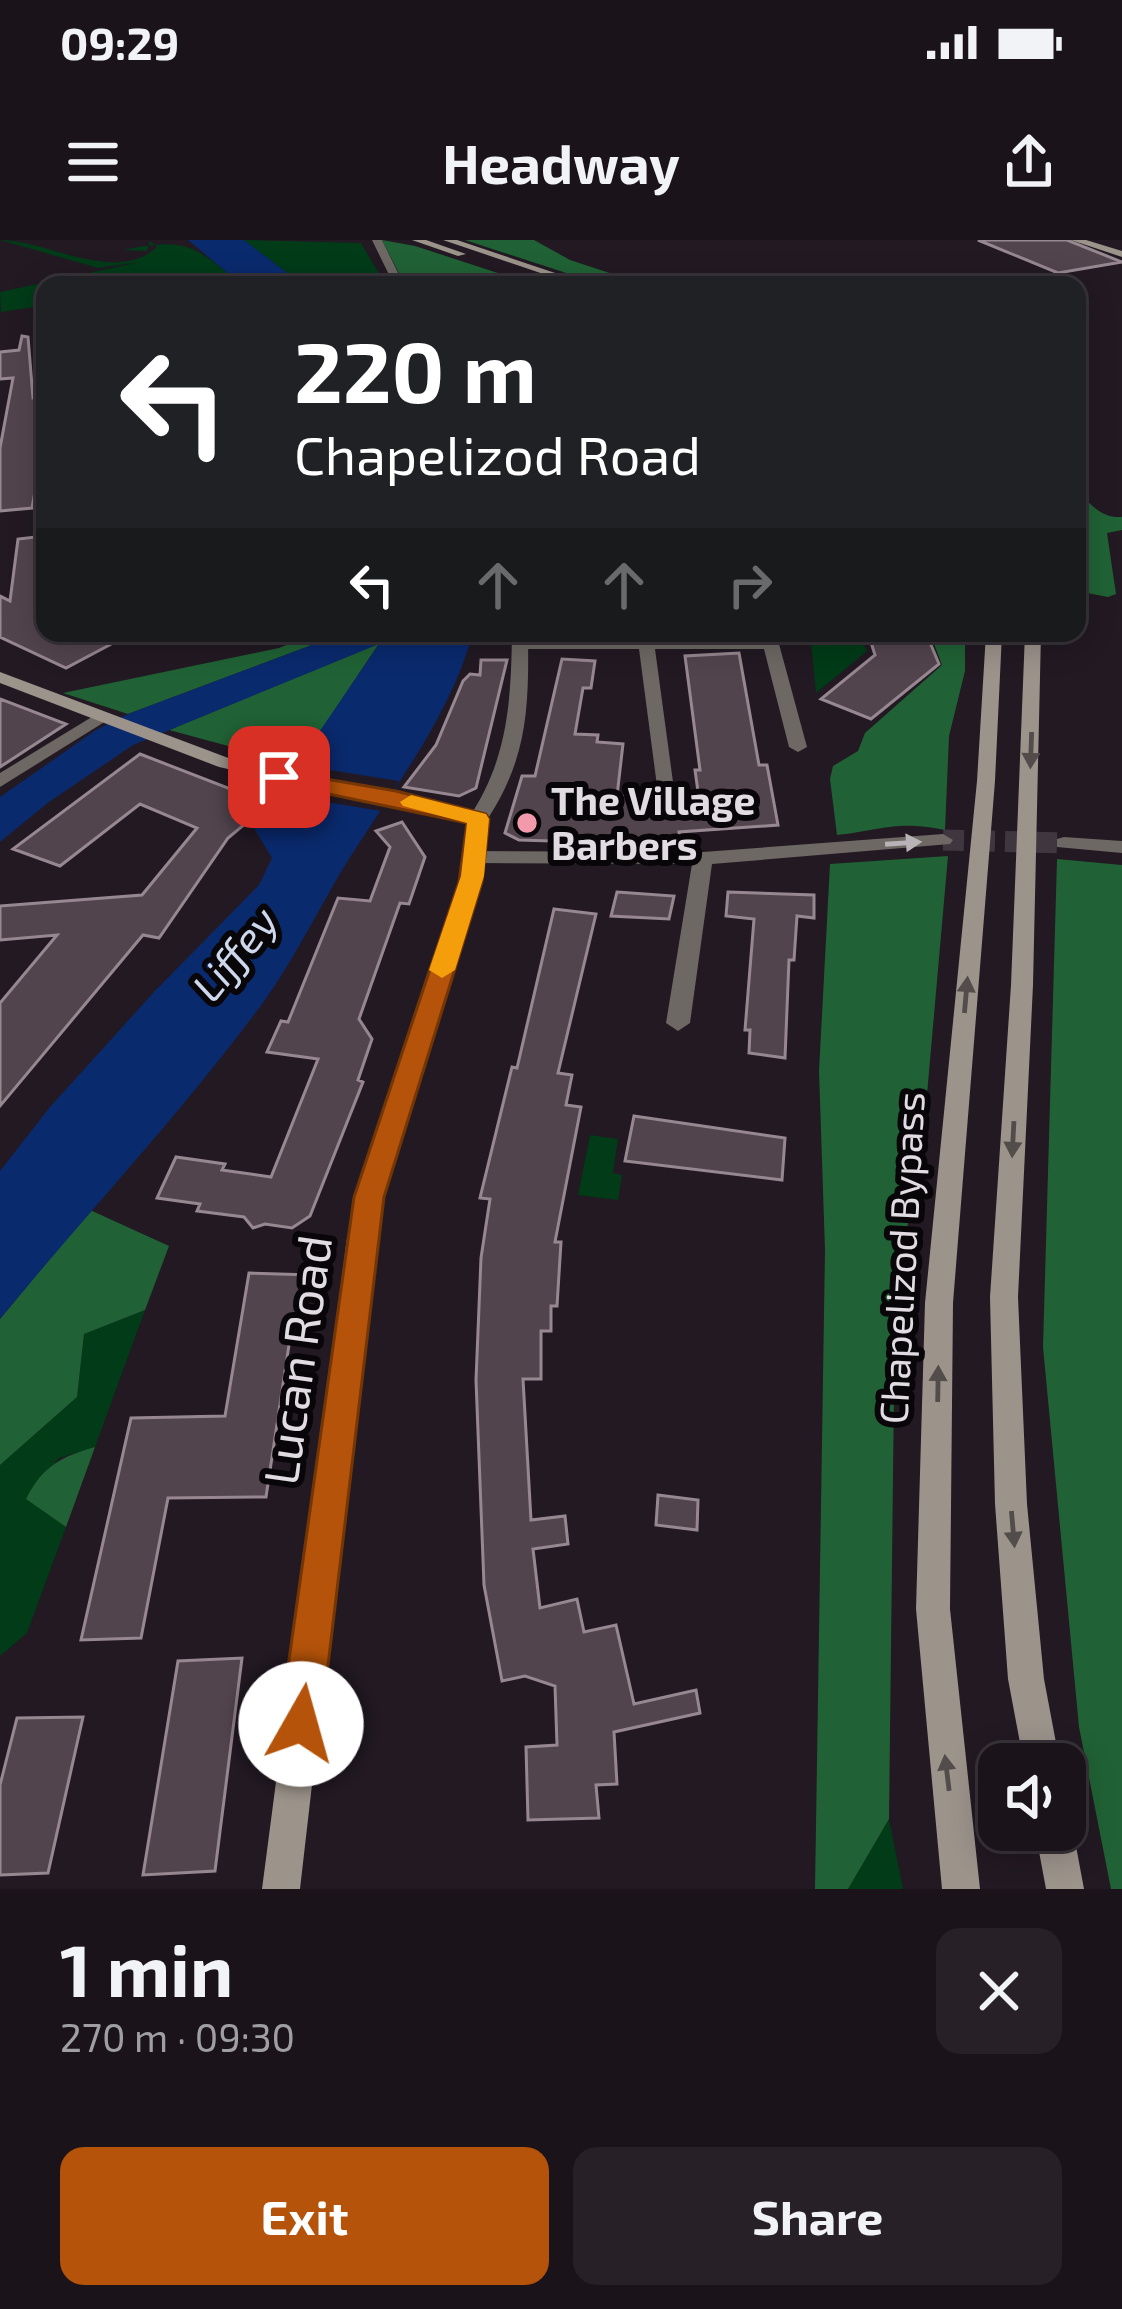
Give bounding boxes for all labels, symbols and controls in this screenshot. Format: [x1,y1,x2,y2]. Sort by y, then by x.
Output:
text: 09:29 [60,15,179,69]
icon: menu [60,129,126,195]
icon: share [996,129,1062,195]
text: Headway [442,130,680,195]
text: 220 m [294,319,537,420]
icon: left [96,324,252,480]
text: Chapelizod Road [294,421,701,486]
icon: left [339,552,405,618]
icon: ahead [465,552,531,618]
icon: ahead [591,552,657,618]
icon: right [717,552,783,618]
pin [228,726,330,828]
one-way arrow [1021,732,1040,770]
icon: arrive [246,744,312,810]
place label: The Village Barbers [551,776,755,868]
marker: The Village Barbers [514,810,540,836]
one-way arrow [885,833,922,852]
water label: Liffey [180,896,287,1011]
one-way arrow [957,976,976,1013]
street label: Chapelizod Bypass [868,1091,933,1425]
one-way arrow [1003,1121,1022,1159]
street label: Lucan Road [250,1231,342,1488]
one-way arrow [928,1364,947,1402]
one-way arrow [1004,1511,1023,1548]
position arrow [238,1661,364,1787]
map controls [978,1743,1086,1851]
button: sound [978,1743,1086,1851]
one-way arrow [937,1754,956,1791]
text: 1 min [60,1925,233,2011]
button: close [936,1928,1062,2054]
text: 270 m · 09:30 [60,2013,295,2060]
button: Exit [60,2147,549,2285]
button: Share [573,2147,1062,2285]

